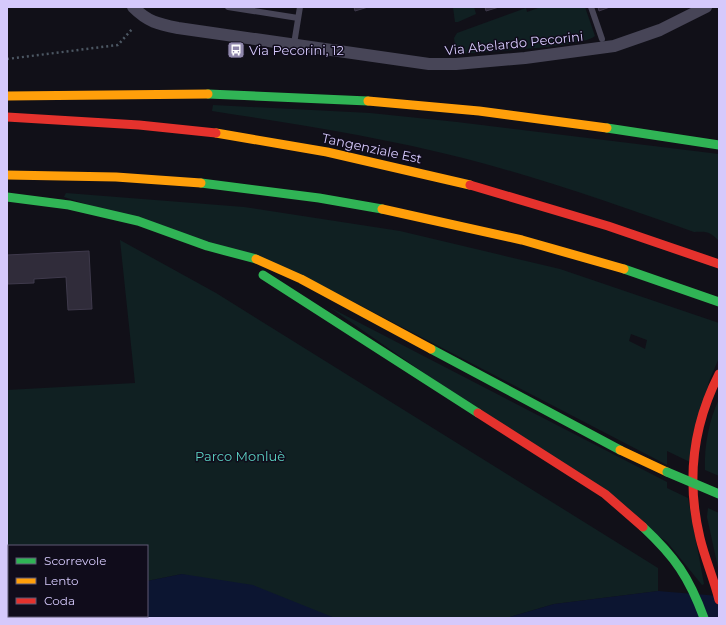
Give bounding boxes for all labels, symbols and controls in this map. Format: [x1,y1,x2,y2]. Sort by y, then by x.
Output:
street label: Via Abelardo Pecorini [444,28,584,58]
bus stop icon: Via Pecorini, 12 [226,40,246,60]
place label: Via Pecorini, 12 [249,42,344,58]
street label: Tangenziale Est [321,130,423,166]
park label: Parco Monluè [195,448,285,464]
legend [8,545,148,617]
text: Scorrevole [44,553,106,568]
text: Lento [44,573,79,588]
text: Coda [44,593,75,608]

